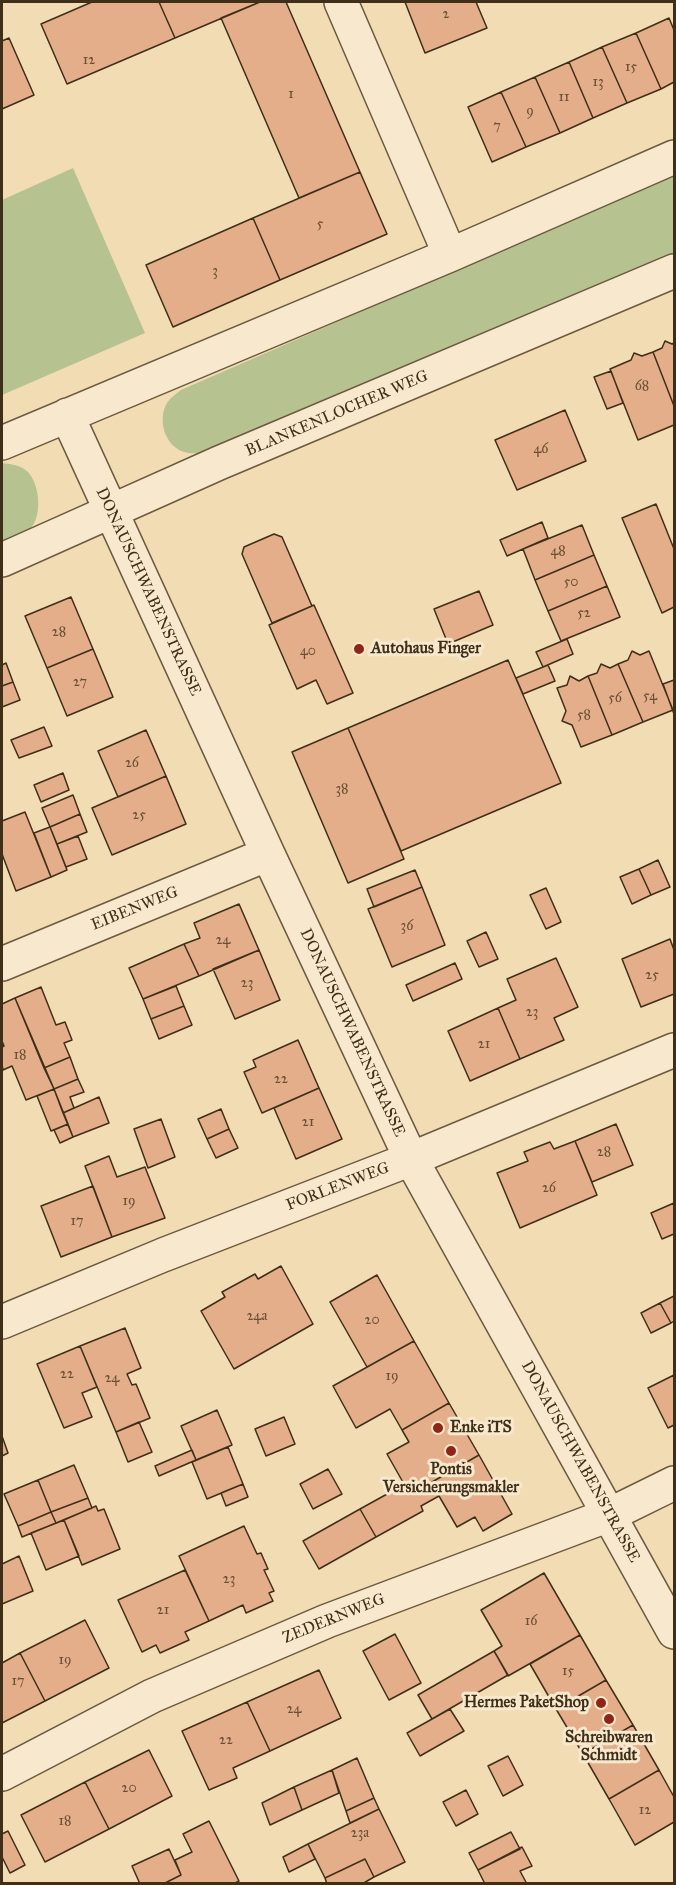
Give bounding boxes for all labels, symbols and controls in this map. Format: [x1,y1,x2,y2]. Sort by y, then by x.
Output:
house number: 2 [443,7,449,23]
house number: 12 [83,53,95,69]
house number: 15 [625,60,637,76]
house number: 13 [592,75,604,91]
house number: 1 [288,87,294,103]
house number: 11 [558,90,570,106]
house number: 9 [526,104,534,120]
house number: 7 [493,119,501,135]
house number: 5 [317,217,323,233]
house number: 3 [212,264,218,280]
street label: BLANKENLOCHER WEG [243,367,431,461]
house number: 68 [635,379,649,395]
house number: 46 [534,442,548,458]
street label: DONAUSCHWABENSTRASSE [91,485,205,699]
house number: 48 [550,544,566,560]
house number: 50 [564,575,578,591]
house number: 52 [577,606,591,622]
house number: 28 [52,625,66,641]
place label: Autohaus Finger [371,639,481,659]
marker: Autohaus Finger [352,642,366,656]
house number: 40 [300,644,316,660]
house number: 27 [73,675,87,691]
house number: 54 [643,689,657,705]
house number: 56 [608,691,622,707]
house number: 58 [577,708,591,724]
house number: 26 [125,756,139,772]
house number: 38 [335,782,349,798]
house number: 25 [132,808,146,824]
street label: EIBENWEG [89,883,181,935]
house number: 36 [401,919,413,935]
street label: DONAUSCHWABENSTRASSE [295,926,409,1140]
house number: 24 [216,933,230,949]
house number: 25 [645,968,659,984]
house number: 23 [241,976,253,992]
house number: 23 [526,1005,538,1021]
house number: 21 [478,1037,490,1053]
house number: 18 [14,1048,26,1064]
house number: 22 [274,1072,288,1088]
house number: 21 [302,1115,314,1131]
house number: 28 [597,1145,611,1161]
street label: FORLENWEG [284,1159,392,1215]
house number: 26 [542,1181,556,1197]
house number: 19 [123,1194,135,1210]
house number: 17 [70,1214,84,1230]
house number: 24a [247,1309,267,1325]
house number: 20 [364,1313,380,1329]
street label: DONAUSCHWABENSTRASSE [516,1358,644,1566]
house number: 22 [60,1367,74,1383]
house number: 19 [386,1369,398,1385]
house number: 24 [105,1371,119,1387]
place label: Enke iTS [450,1418,512,1438]
marker: Enke iTS [431,1421,445,1435]
marker: Pontis Versicherungsmakler [444,1444,458,1458]
place label: Pontis Versicherungsmakler [383,1460,519,1498]
house number: 23 [223,1572,235,1588]
street label: ZEDERNWEG [280,1590,388,1648]
house number: 21 [157,1603,169,1619]
house number: 16 [525,1614,537,1630]
house number: 19 [59,1653,71,1669]
house number: 15 [562,1664,574,1680]
house number: 17 [11,1674,25,1690]
place label: Hermes PaketShop [464,1693,589,1713]
marker: Hermes PaketShop [594,1696,608,1710]
house number: 24 [287,1702,301,1718]
marker: Schreibwaren Schmidt [602,1712,616,1726]
place label: Schreibwaren Schmidt [565,1728,653,1766]
house number: 22 [219,1733,233,1749]
house number: 20 [121,1781,137,1797]
house number: 12 [639,1803,651,1819]
house number: 18 [59,1814,71,1830]
house number: 23a [351,1826,369,1842]

